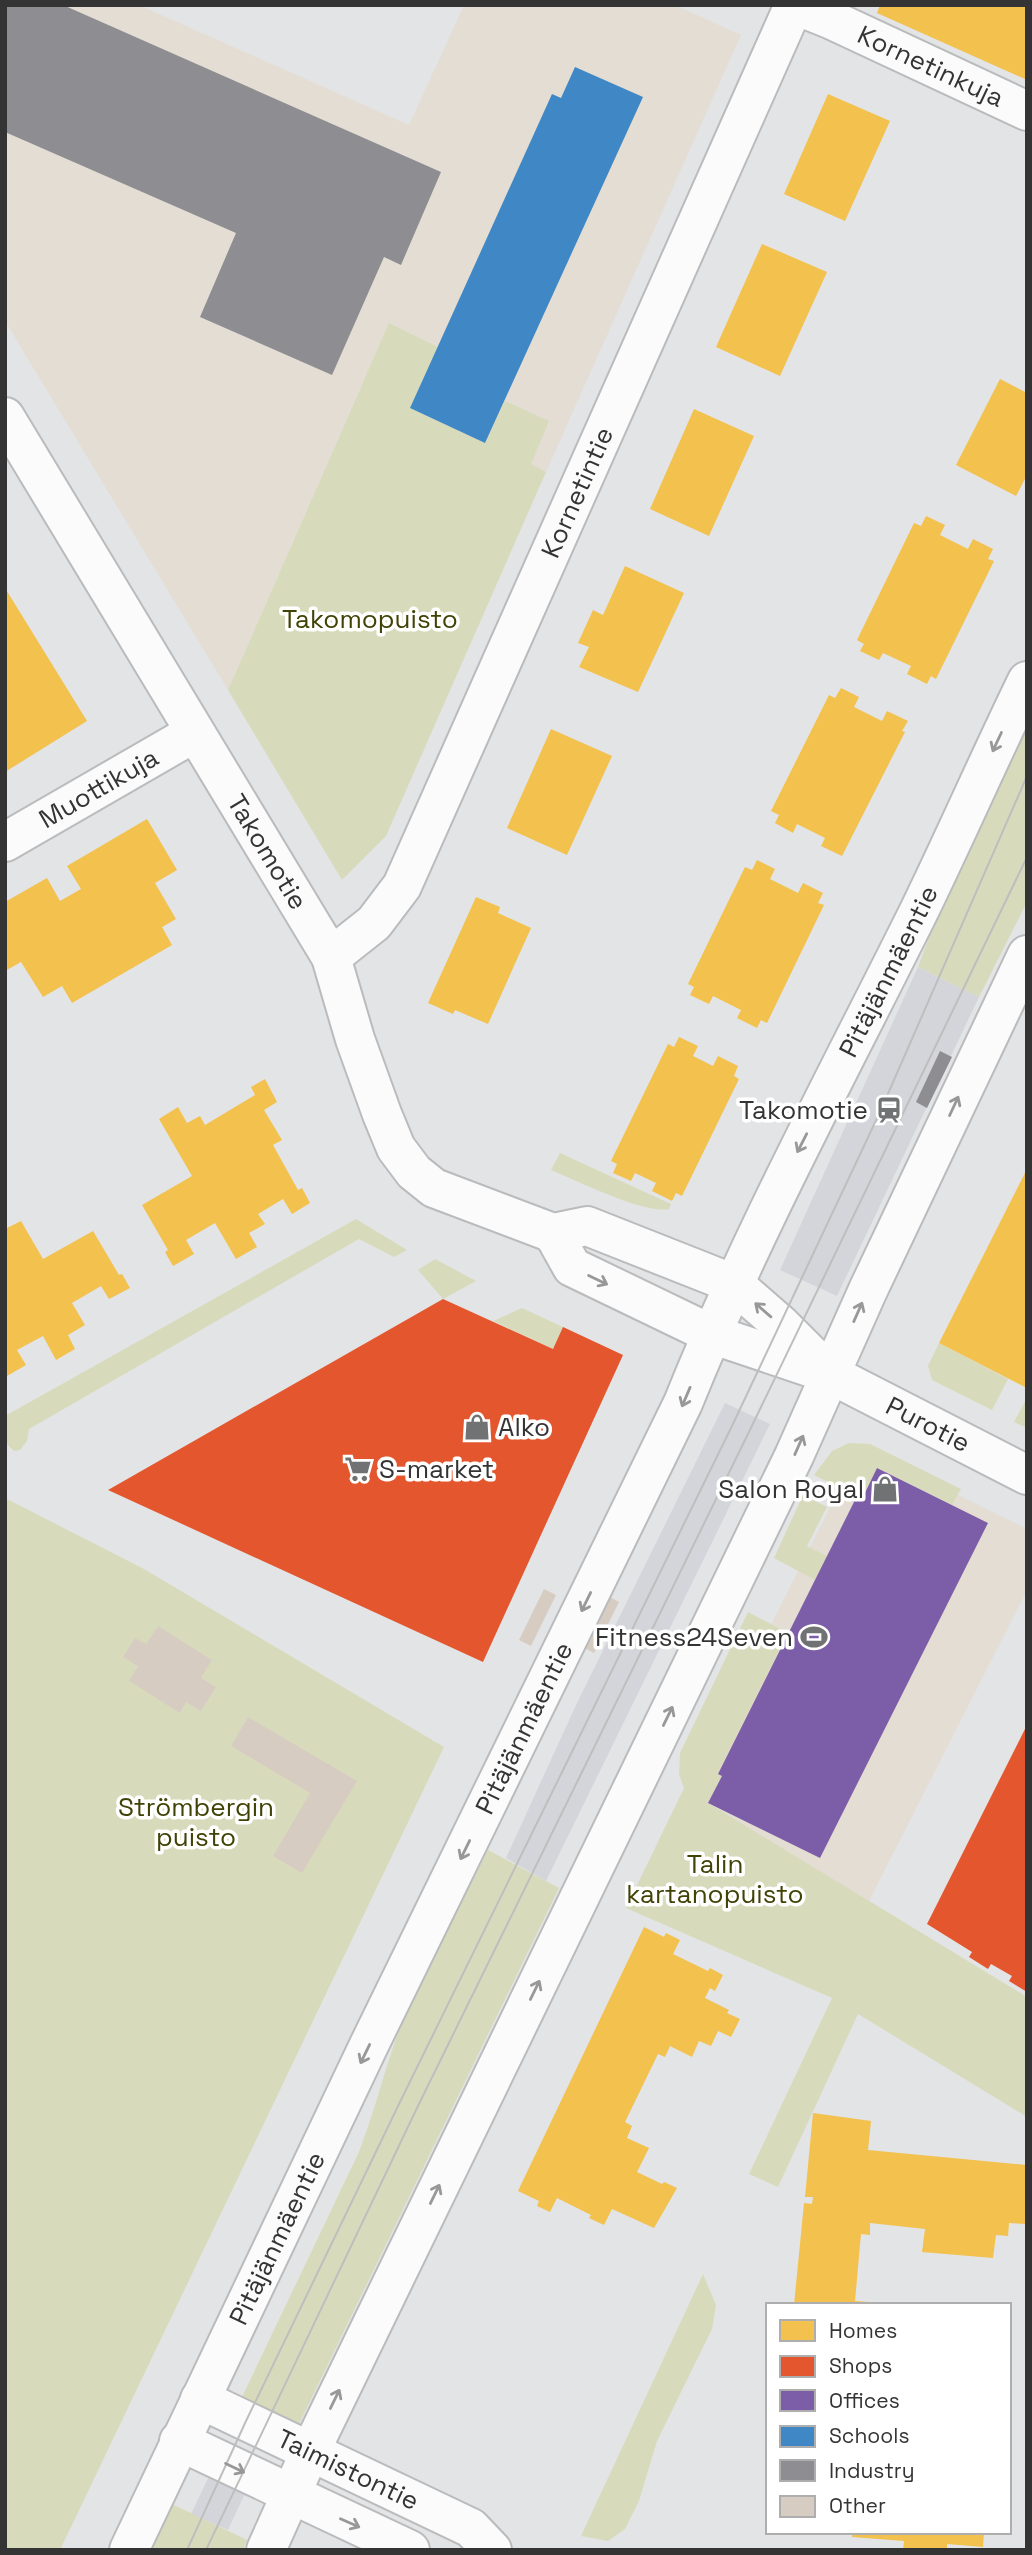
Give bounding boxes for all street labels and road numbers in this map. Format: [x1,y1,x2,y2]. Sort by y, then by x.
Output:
street label: Kornetinkuja [852,17,1010,115]
street label: Kornetintie [533,422,621,563]
street label: Muottikuja [33,740,164,836]
street label: Takomotie [220,788,315,916]
street label: Pitäjänmäentie [831,880,946,1063]
street label: Purotie [880,1389,976,1460]
street label: Pitäjänmäentie [467,1636,581,1820]
street label: Pitäjänmäentie [221,2146,333,2331]
street label: Taimistontie [272,2421,425,2518]

